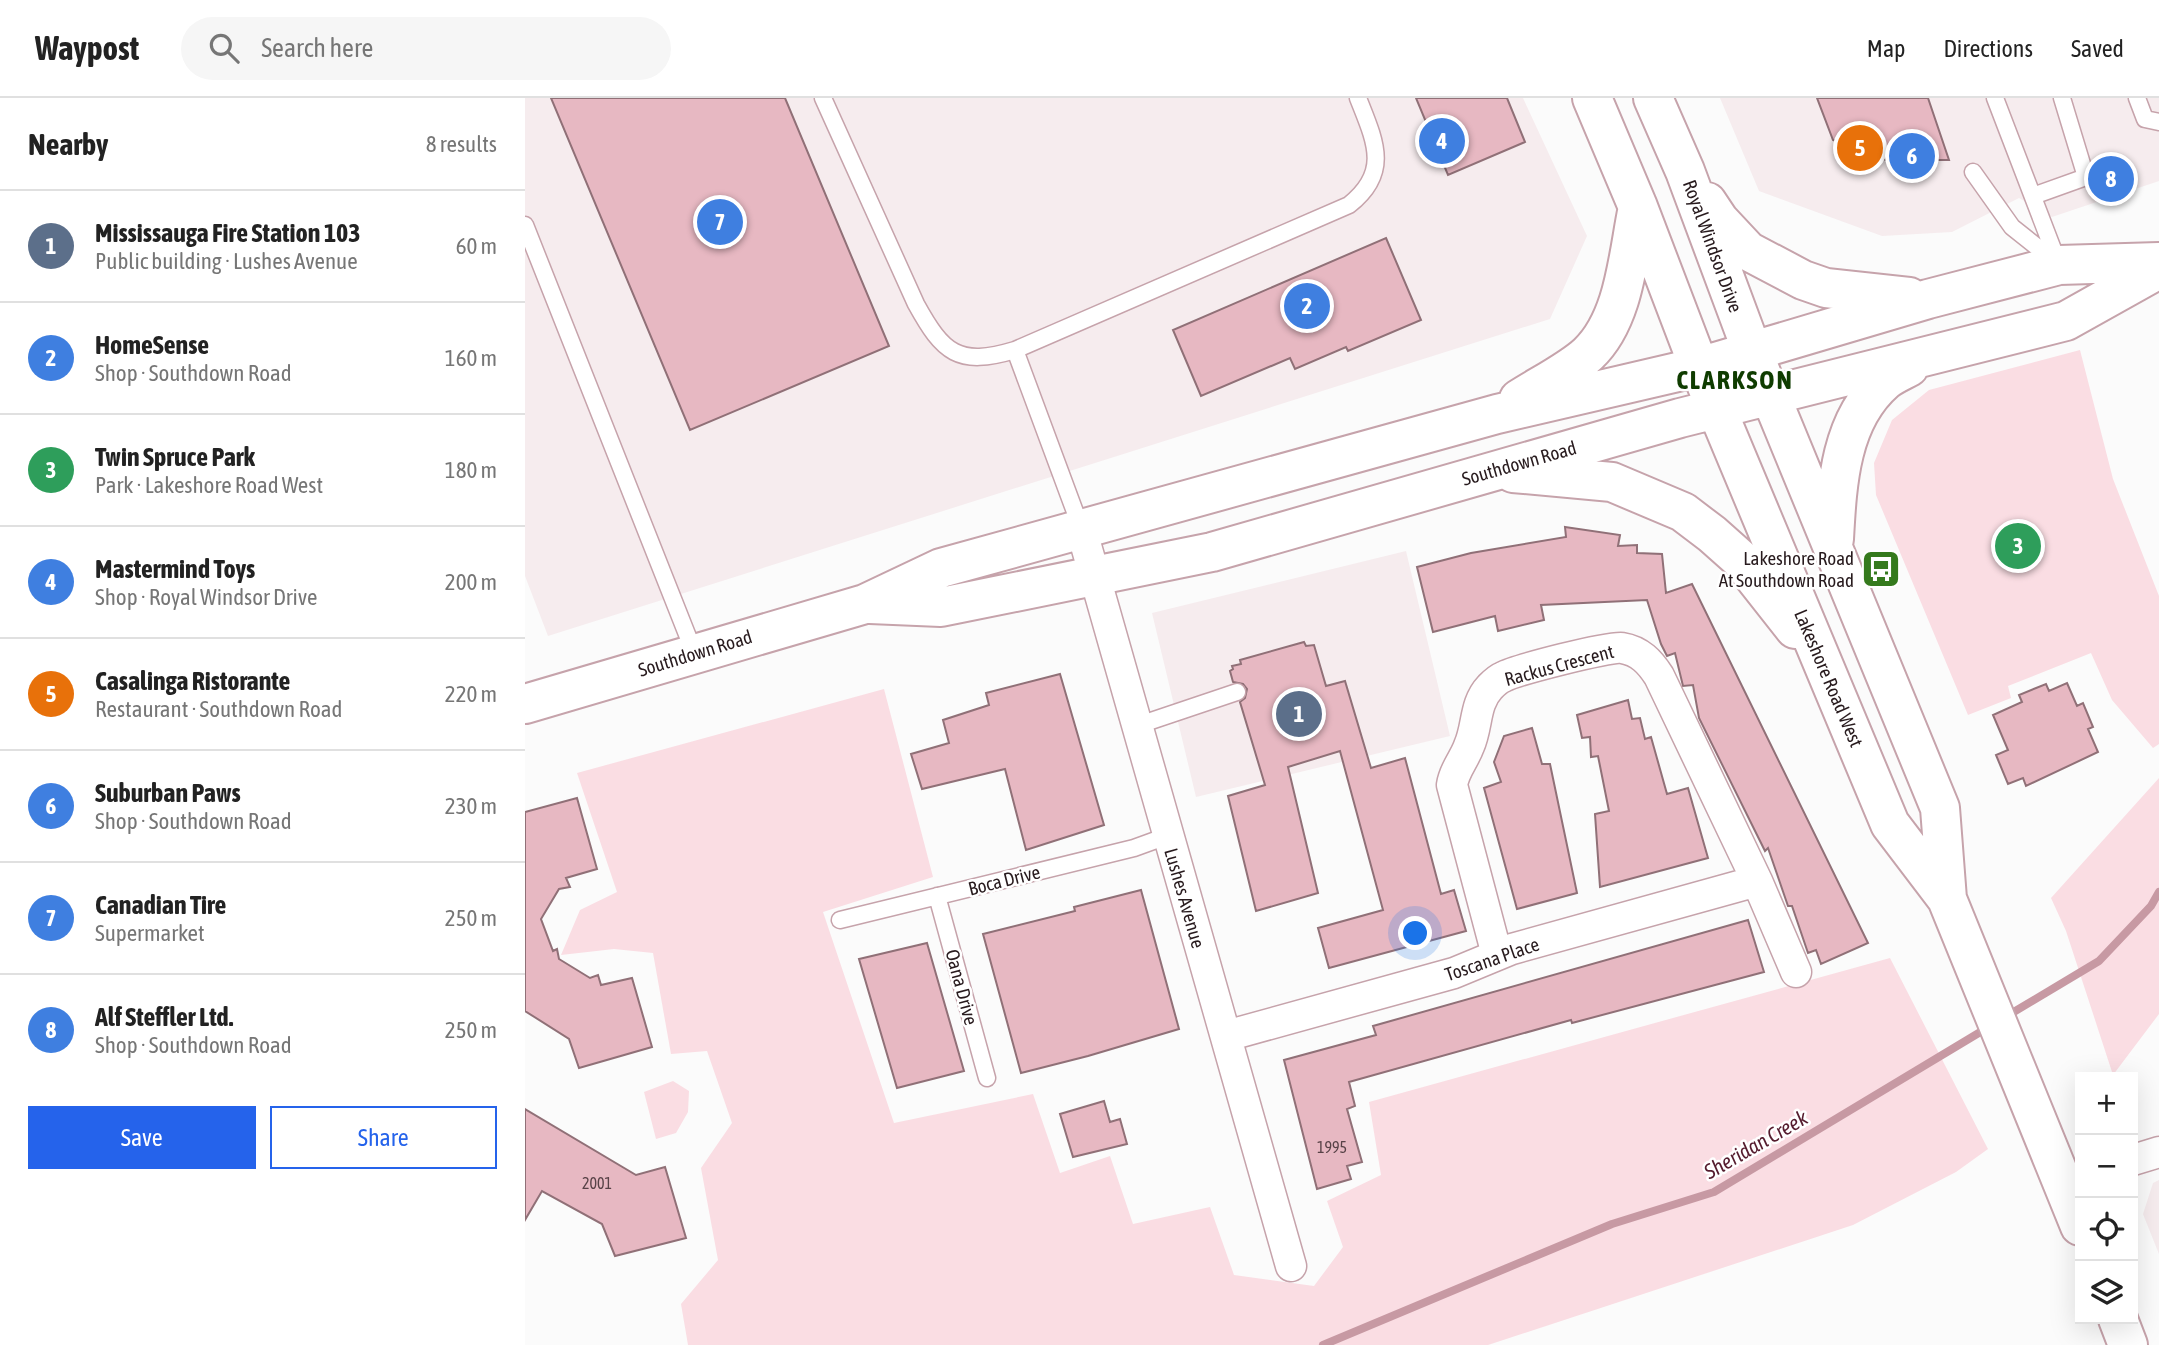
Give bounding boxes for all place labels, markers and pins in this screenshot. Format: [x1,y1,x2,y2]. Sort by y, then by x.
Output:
pin: 4 [1419,115,1465,167]
pin: 5 [1837,122,1883,174]
pin: 6 [1889,130,1935,182]
pin: 8 [2088,153,2134,205]
pin: 7 [697,196,743,248]
pin: 2 [1284,280,1330,332]
pin: 3 [1995,520,2041,572]
place label: Lakeshore Road At Southdown Road [1719,547,1854,591]
bus stop icon: Lakeshore Road At Southdown Road [1860,548,1902,590]
pin: 1 [1276,688,1322,740]

